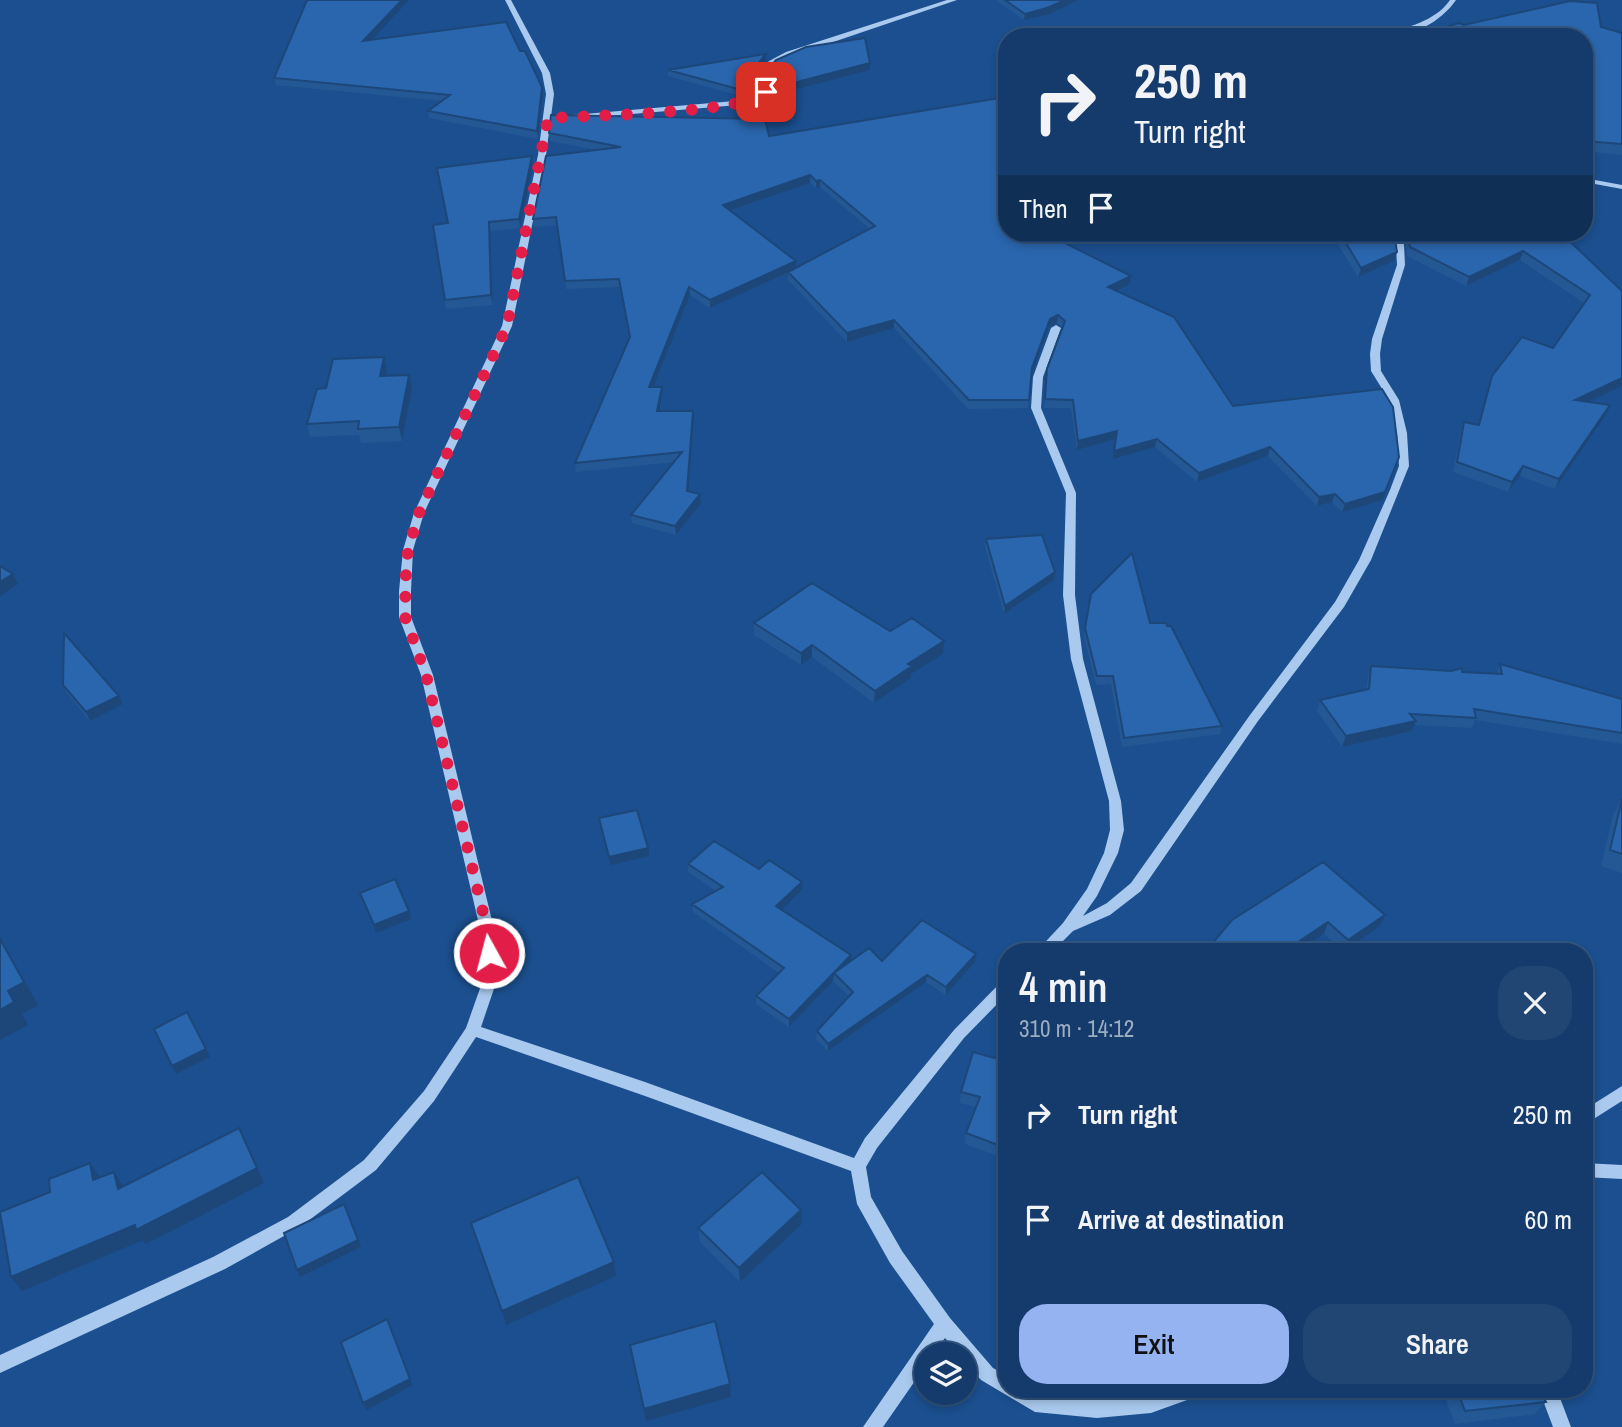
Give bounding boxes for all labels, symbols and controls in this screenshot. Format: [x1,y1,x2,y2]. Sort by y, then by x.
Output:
text: 250 m [1134,47,1248,113]
icon: right [1019,56,1110,147]
pin [736,62,796,122]
icon: arrive [747,73,785,111]
text: Turn right [1134,110,1246,153]
icon: arrive [1082,189,1120,227]
text: Then [1019,191,1068,226]
position arrow [452,916,526,990]
text: 4 min [1019,959,1108,1015]
button: close [1498,966,1572,1040]
text: 310 m · 14:12 [1019,1013,1134,1044]
icon: right [1019,1096,1057,1134]
text: Turn right [1078,1097,1177,1132]
text: 250 m [1513,1097,1572,1132]
icon: arrive [1019,1201,1057,1239]
text: Arrive at destination [1078,1202,1284,1237]
text: 60 m [1525,1202,1572,1237]
button: Exit [1019,1304,1289,1384]
button: Share [1303,1304,1572,1384]
map controls [914,1342,977,1405]
button: layers [914,1342,977,1405]

